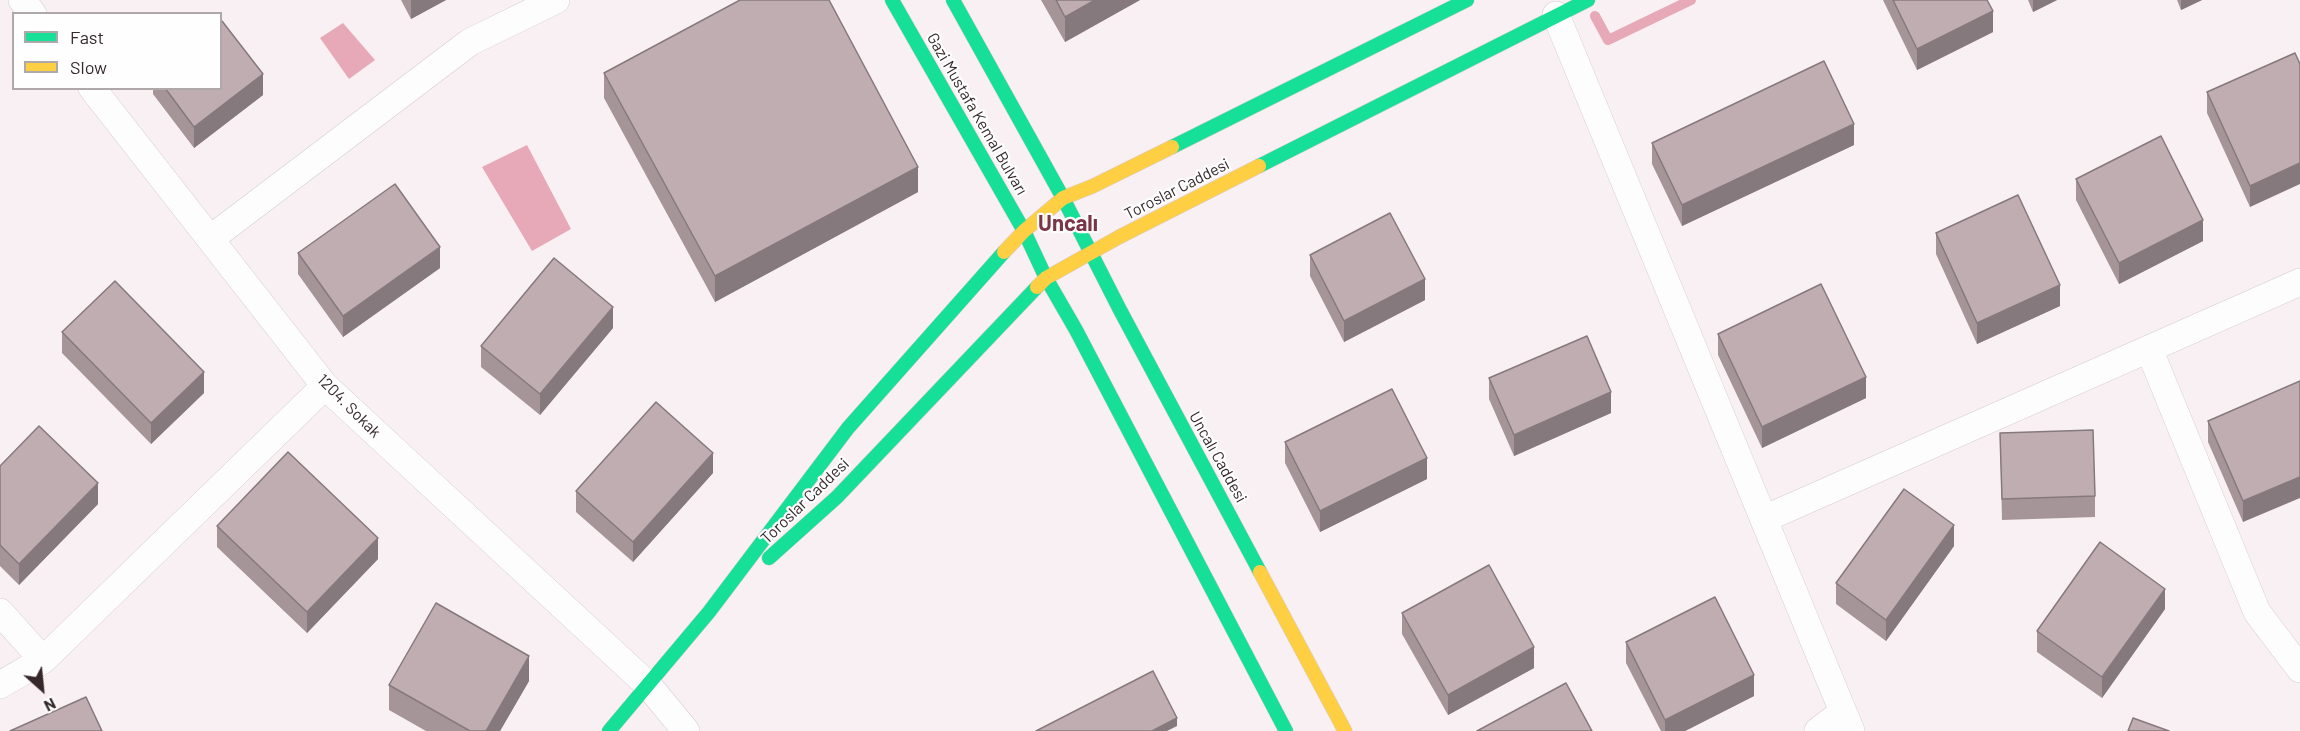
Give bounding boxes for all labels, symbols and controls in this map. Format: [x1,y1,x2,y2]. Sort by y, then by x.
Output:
legend [12,12,222,90]
text: Fast [70,26,104,48]
street label: Gazi Mustafa Kemal Bulvarı [923,30,1031,198]
text: Slow [70,56,107,78]
street label: Toroslar Caddesi [1121,154,1233,224]
district label: Uncalı [1038,211,1098,237]
street label: 1204. Sokak [313,370,385,442]
street label: Uncalı Caddesi [1185,408,1251,506]
street label: Toroslar Caddesi [757,454,853,548]
north arrow [12,659,72,719]
text: N [41,695,59,716]

